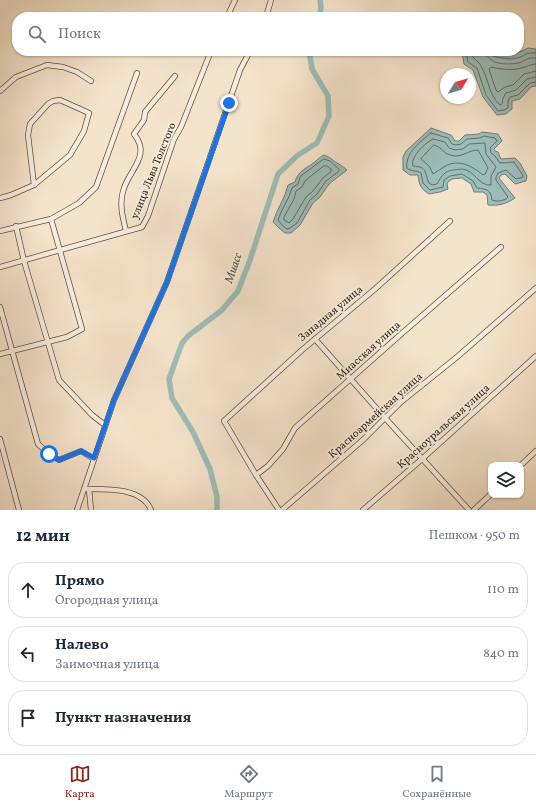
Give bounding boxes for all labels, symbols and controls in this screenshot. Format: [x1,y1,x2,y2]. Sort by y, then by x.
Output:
search box [12,12,524,56]
icon: search [26,23,48,45]
text: Поиск [58,24,101,45]
north arrow [440,68,476,104]
route end [220,94,238,112]
street label: улица Льва Толстого [128,120,180,222]
water label: Миасс [221,250,247,286]
street label: Западная улица [295,282,367,346]
street label: Миасская улица [334,318,405,384]
street label: Красноармейская улица [326,369,427,462]
street label: Красноуральская улица [394,381,494,473]
route start [40,445,58,463]
map controls [488,462,524,498]
button: layers [488,462,524,498]
text: 12 мин [16,525,70,548]
text: Пешком · 950 m [429,527,520,545]
text: Прямо [55,571,104,592]
icon: ahead [17,579,39,601]
text: 110 m [487,581,519,599]
text: Огородная улица [55,592,158,610]
text: Налево [55,635,109,656]
icon: left [17,643,39,665]
text: 840 m [483,645,519,663]
text: Заимочная улица [55,656,159,674]
icon: arrive [17,707,39,729]
text: Пункт назначения [55,708,191,729]
tab: Карта [65,763,95,802]
tab: Маршрут [224,763,273,802]
tab: Сохранённые [403,763,471,802]

